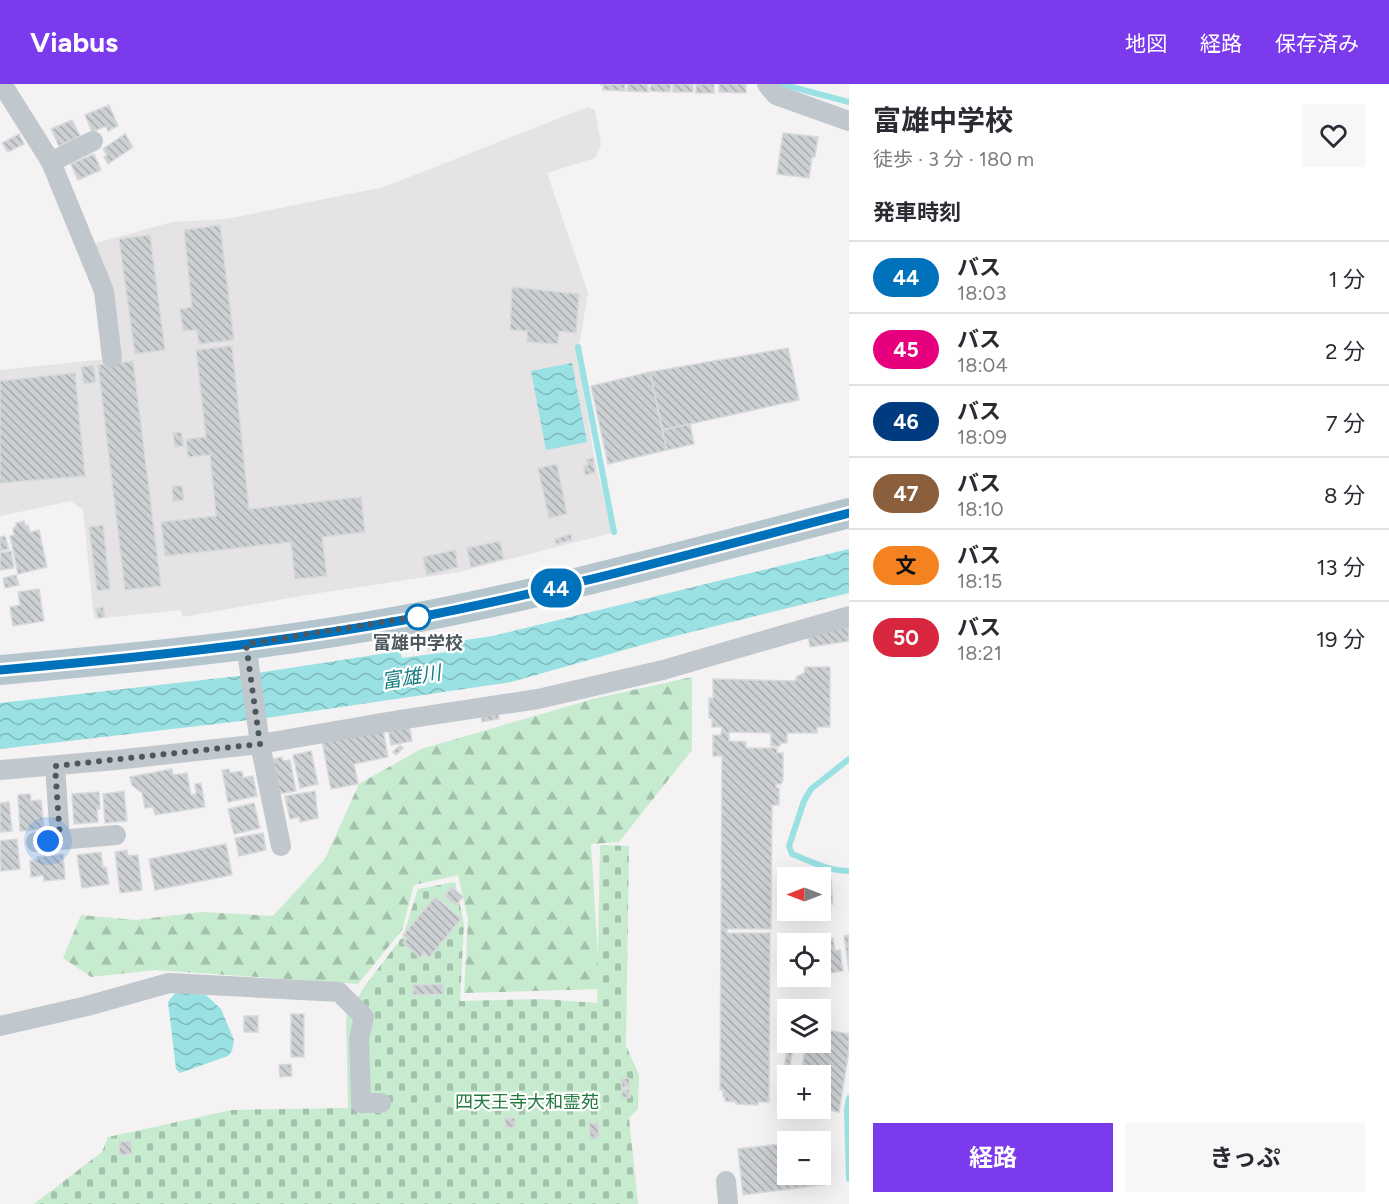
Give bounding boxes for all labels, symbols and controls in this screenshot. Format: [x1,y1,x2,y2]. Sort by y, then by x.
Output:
text: Viabus [30,25,118,59]
text: 地図 [1125,31,1167,56]
text: 経路 [1200,31,1242,56]
text: 保存済み [1275,31,1359,56]
text: 富雄中学校 [873,103,1013,137]
button: heart [1302,104,1365,167]
text: 徒歩 · 3 分 · 180 m [873,147,1034,171]
text: 発車時刻 [873,199,961,226]
text: バス [957,254,1001,281]
text: 44 [893,265,919,290]
text: 1 分 [1328,266,1365,293]
text: 18:03 [957,281,1006,305]
text: バス [957,326,1001,353]
text: 45 [893,337,919,362]
text: 2 分 [1325,338,1365,365]
text: 18:04 [957,353,1008,377]
text: バス [957,398,1001,425]
text: 46 [893,409,919,434]
text: 7 分 [1326,410,1365,437]
text: 18:09 [957,425,1007,449]
text: バス [957,470,1001,497]
text: 47 [894,481,918,506]
text: 8 分 [1324,482,1365,509]
text: 18:10 [957,497,1004,521]
text: バス [957,542,1001,569]
text: 文 [896,553,917,578]
text: 13 分 [1317,554,1365,581]
line badge: 44 [529,568,583,608]
text: 18:15 [957,569,1002,593]
text: 44 [543,576,569,601]
marker: 富雄中学校 [405,604,431,630]
text: バス [957,614,1001,641]
text: 50 [893,625,919,650]
text: 19 分 [1316,626,1365,653]
place label: 富雄中学校 [373,632,463,654]
text: 18:21 [957,641,1002,665]
water label: 富雄川 [379,660,444,694]
your location [33,826,63,856]
north arrow [777,867,831,921]
map controls [777,867,831,1185]
button: locate [777,933,831,987]
button: layers [777,999,831,1053]
button: + [777,1065,831,1119]
park label: 四天王寺大和霊苑 [455,1091,599,1113]
button: 経路 [873,1123,1113,1192]
button: きっぷ [1125,1123,1365,1192]
button: − [777,1131,831,1185]

